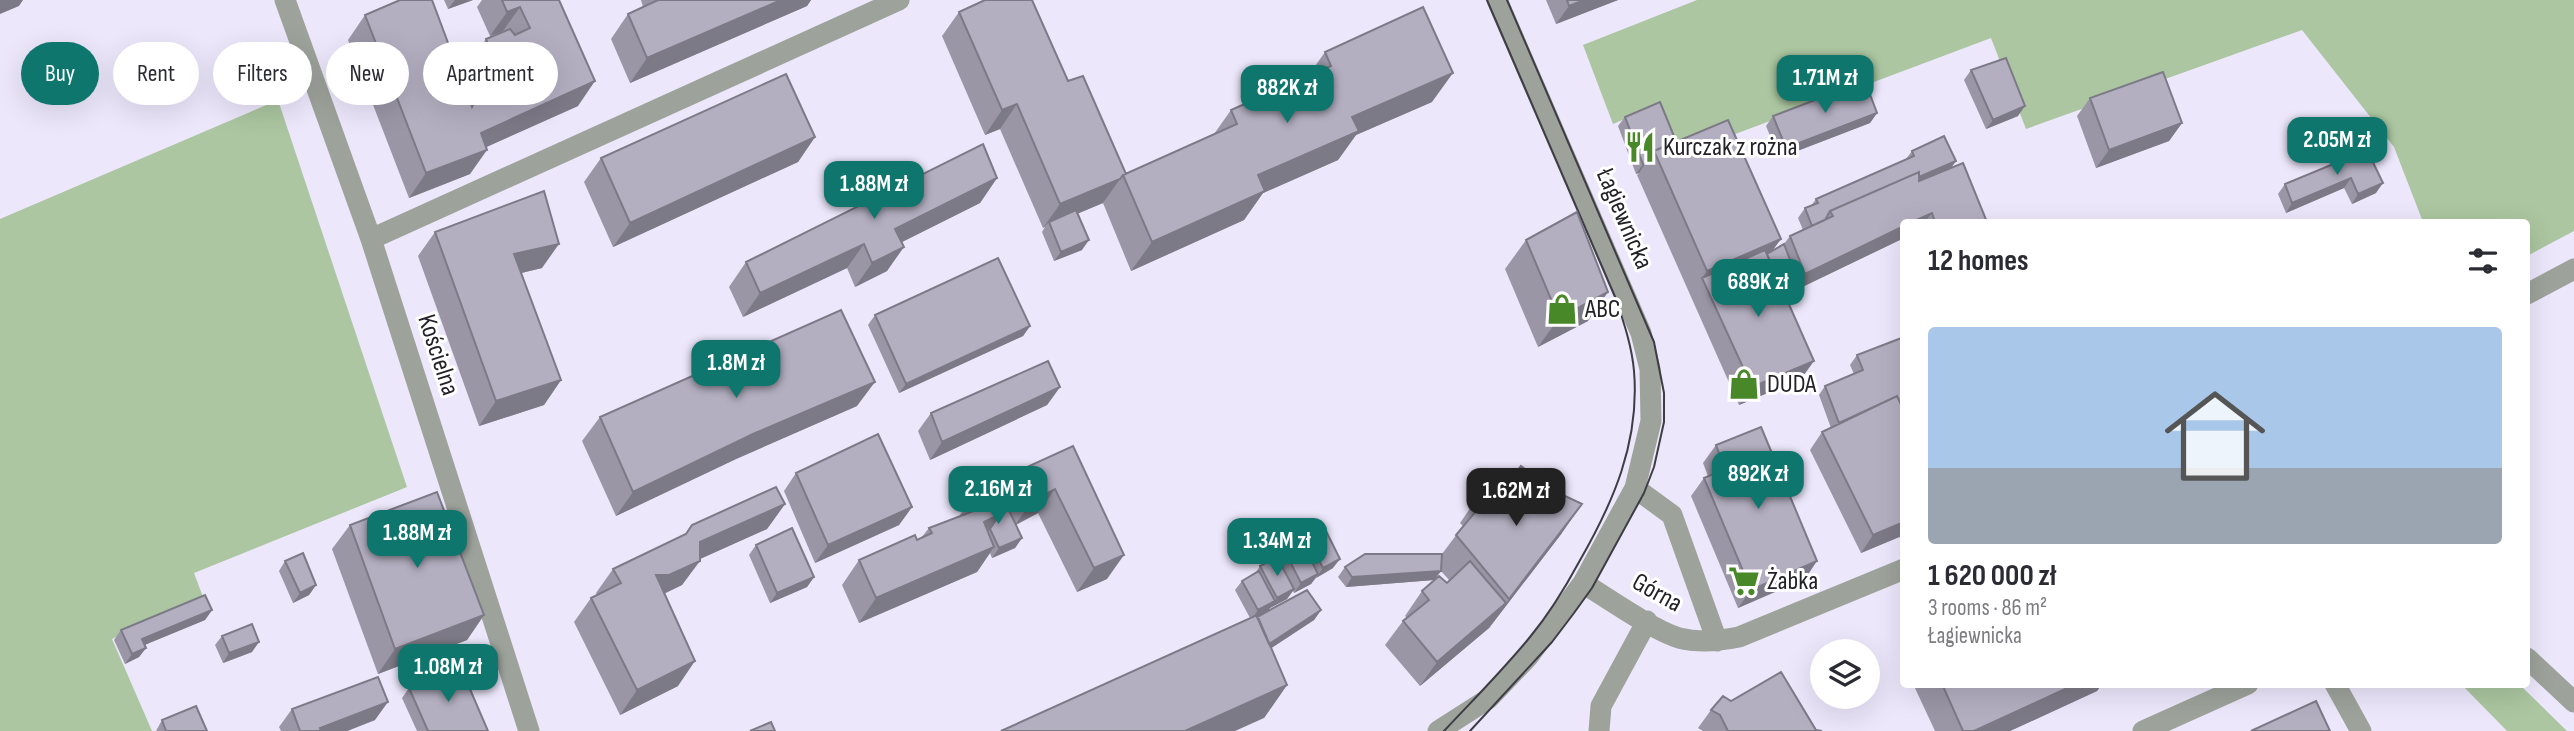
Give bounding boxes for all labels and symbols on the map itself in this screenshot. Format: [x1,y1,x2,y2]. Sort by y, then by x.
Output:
pin: 1.71M zł [1753,55,1897,115]
pin: 882K zł [1222,66,1352,125]
pin: 2.05M zł [2265,118,2409,177]
restaurant icon: Kurczak z rożna [1623,130,1657,164]
place label: Kurczak z rożna [1663,132,1798,163]
pin: 1.88M zł [802,162,946,221]
street label: Łagiewnicka [1589,163,1659,274]
pin: 689K zł [1693,260,1823,319]
shop icon: ABC [1545,292,1579,326]
place label: ABC [1584,294,1620,325]
street label: Kościelna [410,311,466,399]
pin: 1.8M zł [671,340,801,400]
shop icon: DUDA [1727,367,1761,401]
place label: DUDA [1767,369,1817,400]
pin: 892K zł [1693,452,1823,511]
pin: 2.16M zł [926,466,1070,526]
pin: 1.62M zł [1444,468,1588,528]
pin: 1.88M zł [345,510,489,570]
pin: 1.34M zł [1205,518,1349,578]
supermarket icon: Żabka [1727,564,1761,598]
place label: Żabka [1767,566,1818,597]
street label: Górna [1627,567,1687,619]
pin: 1.08M zł [376,644,520,704]

